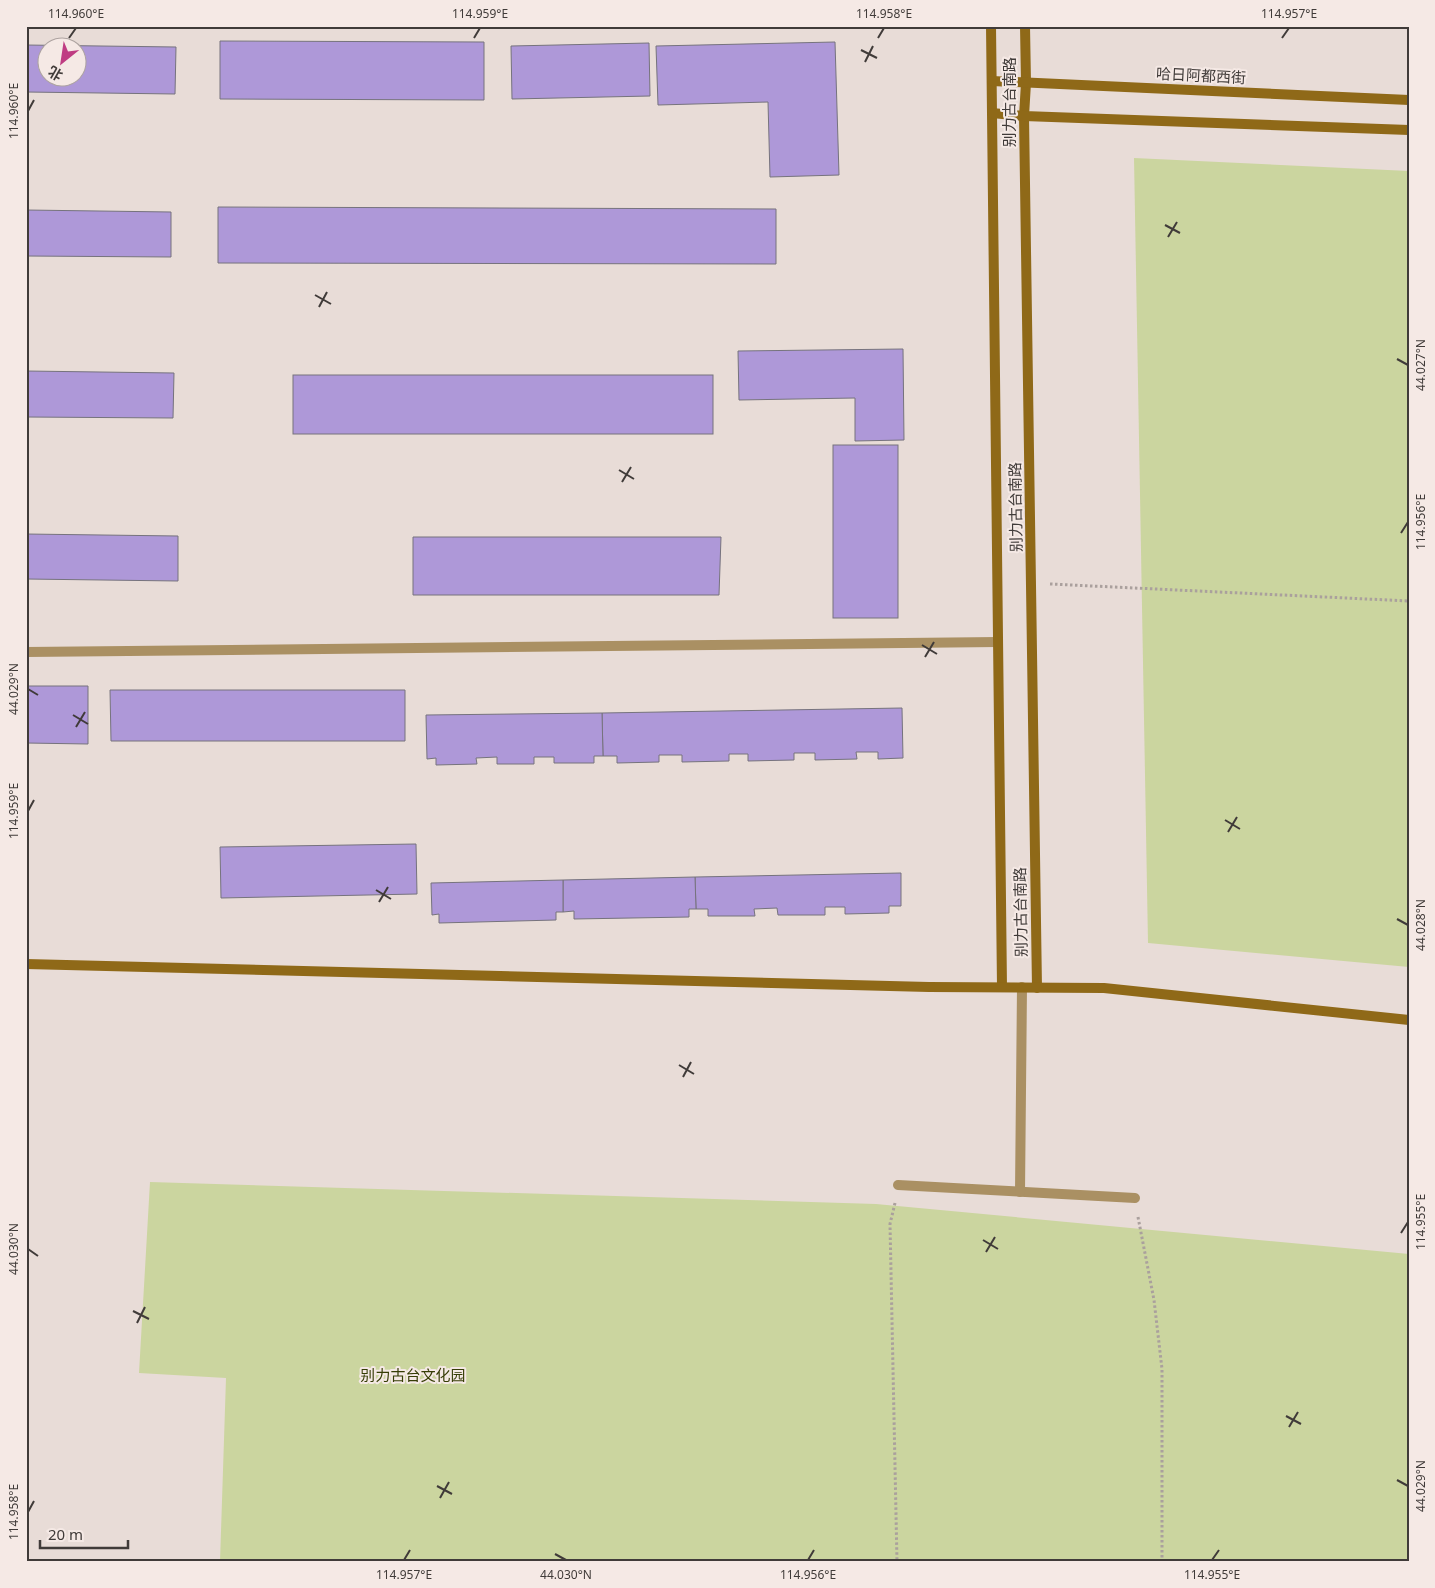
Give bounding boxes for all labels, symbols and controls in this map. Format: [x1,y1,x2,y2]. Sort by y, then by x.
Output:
text: 114.960°E [48,5,104,22]
text: 114.959°E [452,5,508,22]
text: 114.958°E [856,5,912,22]
text: 114.957°E [1261,5,1317,22]
north arrow [38,38,88,88]
street label: 别力古台南路 [999,57,1019,147]
text: 北 [44,62,66,85]
street label: 哈日阿都西街 [1156,63,1247,87]
text: 114.960°E [5,83,22,139]
text: 44.027°N [1412,339,1429,391]
street label: 别力古台南路 [1004,462,1026,552]
text: 114.956°E [1412,494,1429,550]
text: 44.029°N [5,663,22,715]
text: 114.959°E [5,783,22,839]
street label: 别力古台南路 [1009,867,1031,957]
text: 44.028°N [1412,899,1429,951]
text: 114.955°E [1412,1194,1429,1250]
text: 44.030°N [5,1223,22,1275]
park label: 别力古台文化园 [360,1365,466,1385]
text: 44.029°N [1412,1460,1429,1512]
text: 114.958°E [5,1484,22,1540]
scale bar [40,1518,128,1550]
text: 20 m [48,1524,83,1544]
text: 114.957°E [376,1566,432,1583]
text: 44.030°N [540,1566,592,1583]
text: 114.956°E [780,1566,836,1583]
text: 114.955°E [1184,1566,1240,1583]

